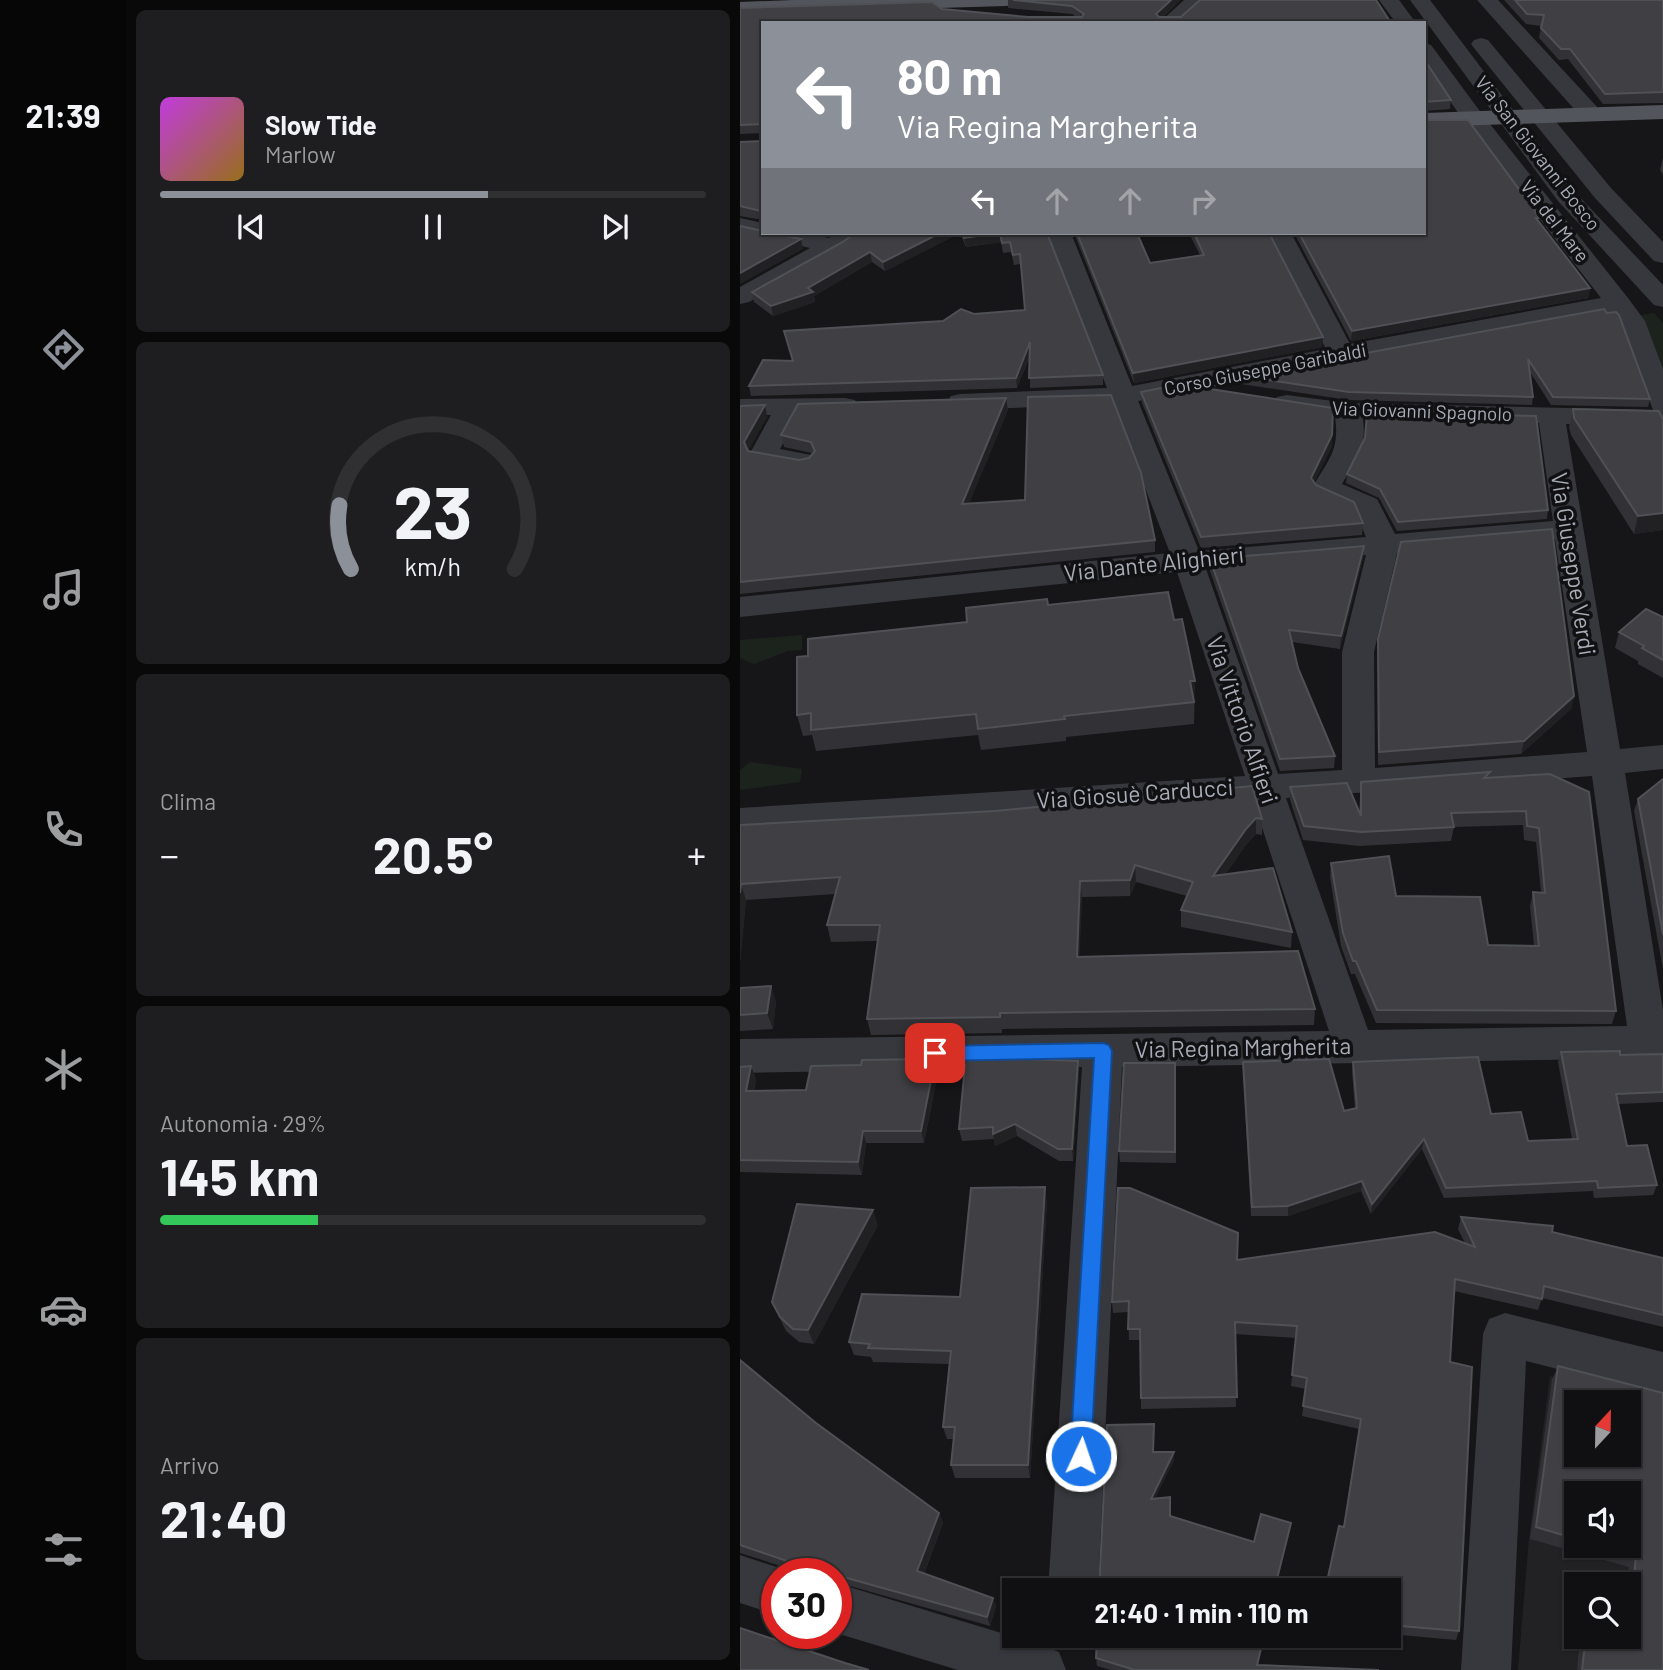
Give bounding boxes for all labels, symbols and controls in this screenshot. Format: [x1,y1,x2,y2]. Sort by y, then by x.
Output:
text: 80 m [897,46,1002,105]
icon: left [782,49,873,140]
street label: Via San Giovanni Bosco [1471,71,1606,235]
text: 21:39 [26,96,100,134]
text: Via Regina Margherita [897,106,1198,144]
text: Slow Tide [265,109,377,140]
text: Marlow [265,140,336,168]
street label: Via del Mare [1516,175,1595,267]
icon: left [965,182,1003,220]
icon: ahead [1038,182,1076,220]
icon: ahead [1111,182,1149,220]
icon: right [1184,182,1222,220]
icon: previous [232,208,270,246]
icon: pause [414,208,452,246]
icon: next [596,208,634,246]
icon: directions [39,325,88,374]
street label: Corso Giuseppe Garibaldi [1162,338,1368,399]
street label: Via Giovanni Spagnolo [1332,396,1513,425]
text: 23 [393,466,473,554]
street label: Via Giuseppe Verdi [1546,470,1602,657]
street label: Via Dante Alighieri [1062,540,1245,586]
text: km/h [405,551,461,581]
icon: music [39,565,88,614]
street label: Via Vittorio Alfieri [1201,632,1285,807]
street label: Via Giosuè Carducci [1036,772,1234,814]
text: Clima [160,787,216,815]
icon: phone [39,805,88,854]
text: 20.5° [373,822,493,884]
text: − [160,831,179,877]
text: + [687,831,706,877]
pin [905,1023,965,1083]
street label: Via Regina Margherita [1135,1031,1351,1063]
icon: arrive [916,1034,954,1072]
icon: climate [39,1045,88,1094]
text: Autonomia · 29% [160,1109,326,1137]
text: 145 km [160,1144,319,1206]
icon: car [39,1285,88,1334]
north arrow [1564,1390,1641,1466]
map controls [1564,1390,1641,1649]
position arrow [1044,1419,1118,1493]
text: Arrivo [160,1451,220,1479]
button: sound [1564,1481,1641,1558]
text: 21:40 [160,1486,287,1548]
icon: filters [39,1525,88,1574]
speed limit sign: 30 [761,1558,852,1649]
button: search [1564,1572,1641,1649]
text: 21:40 · 1 min · 110 m [1095,1597,1308,1628]

